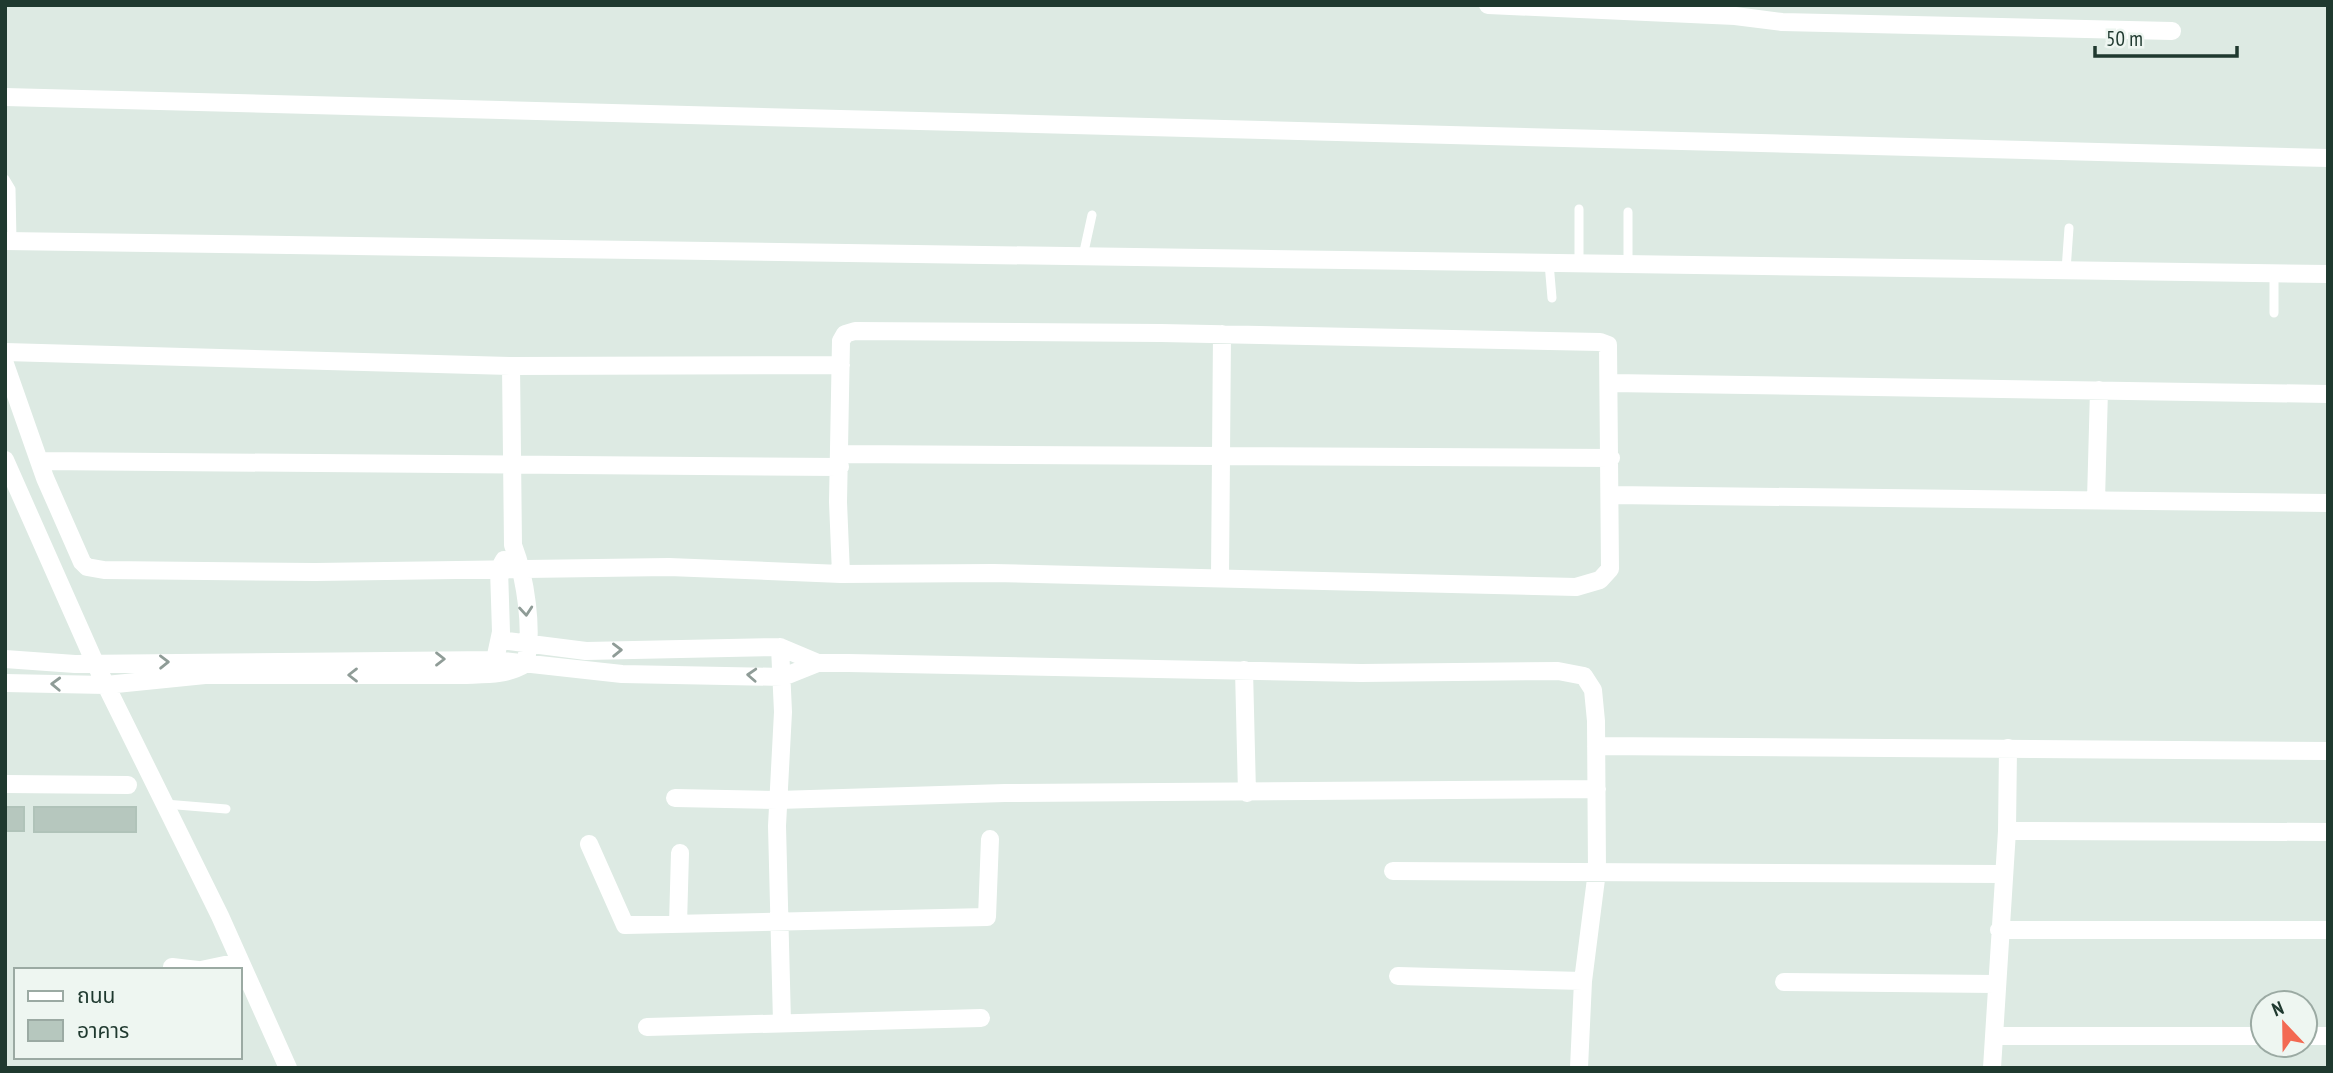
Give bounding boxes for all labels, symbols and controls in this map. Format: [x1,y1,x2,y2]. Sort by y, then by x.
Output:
scale bar [2095,14,2237,58]
text: 50 m [2106,25,2143,52]
one-way arrow [518,605,533,617]
one-way arrow [612,642,623,658]
one-way arrow [435,651,446,667]
one-way arrow [159,654,169,670]
one-way arrow [347,667,357,683]
one-way arrow [746,668,757,683]
one-way arrow [50,676,60,692]
legend [14,968,242,1059]
text: ถนน [77,982,115,1009]
north arrow [2249,989,2319,1059]
text: N [2268,995,2287,1021]
text: อาคาร [77,1017,129,1044]

